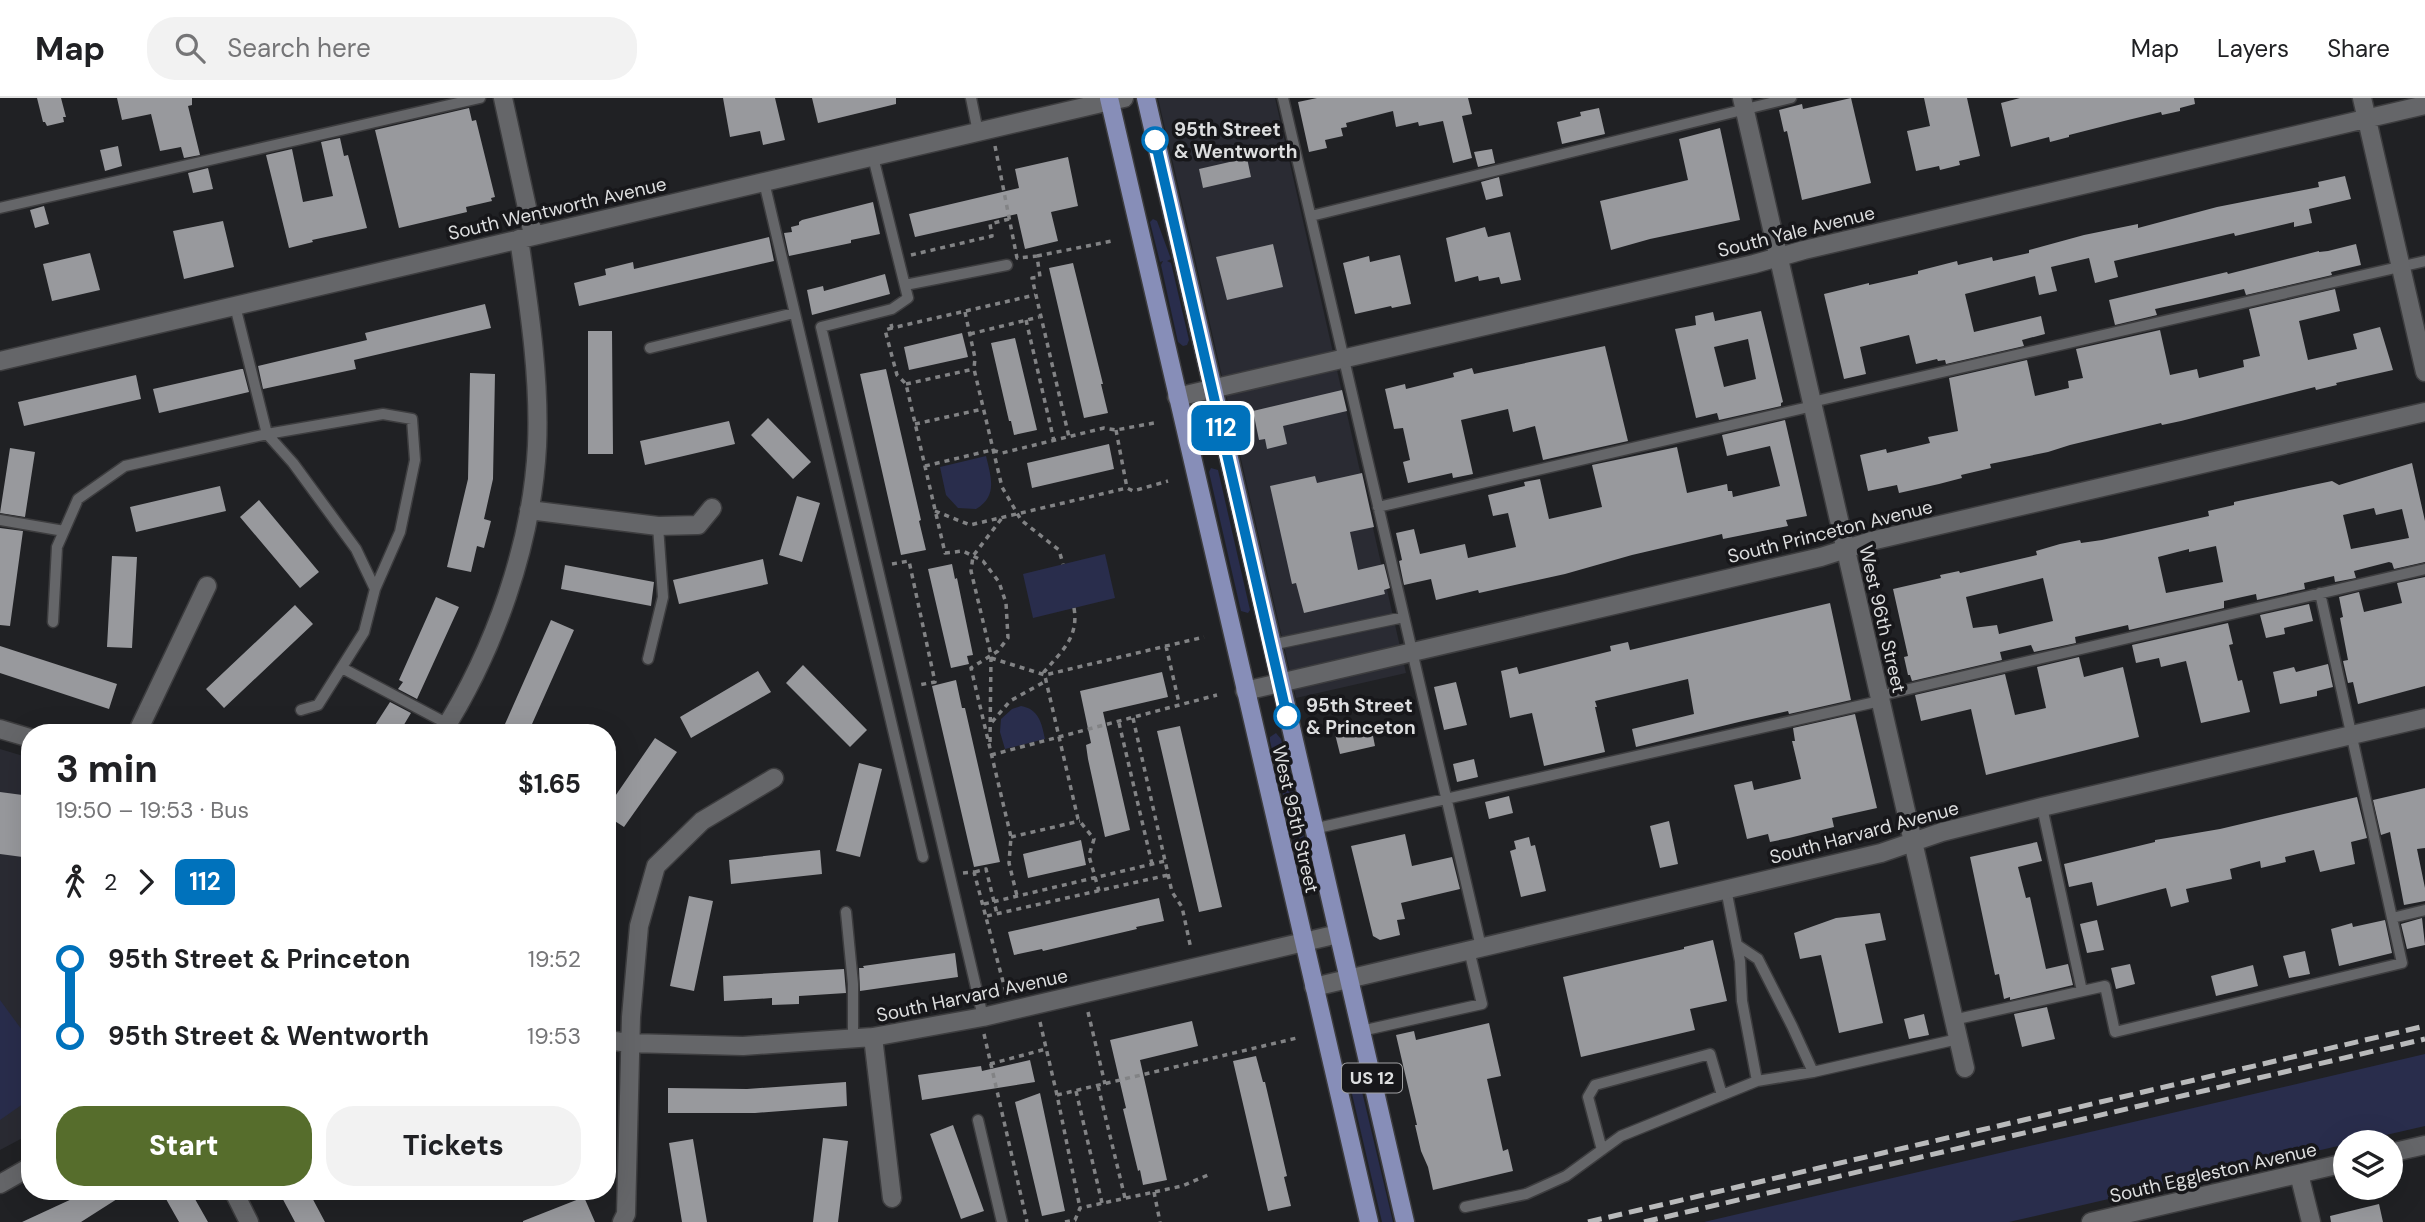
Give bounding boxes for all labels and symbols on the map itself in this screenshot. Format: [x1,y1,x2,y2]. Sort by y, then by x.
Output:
place label: 95th Street & Wentworth [1174,117,1298,164]
marker: 95th Street & Wentworth [1142,127,1168,153]
street label: South Wentworth Avenue [445,171,669,246]
street label: South Yale Avenue [1715,200,1877,263]
line badge: 112 [1181,405,1261,451]
street label: South Princeton Avenue [1725,494,1935,569]
street label: West 96th Street [1853,543,1912,695]
place label: 95th Street & Princeton [1306,693,1416,740]
marker: 95th Street & Princeton [1274,703,1300,729]
street label: West 95th Street [1266,743,1325,895]
street label: South Harvard Avenue [1767,795,1962,870]
street label: South Harvard Avenue [874,963,1070,1028]
road number: US 12 [1342,1063,1402,1093]
street label: South Eggleston Avenue [2107,1136,2319,1208]

